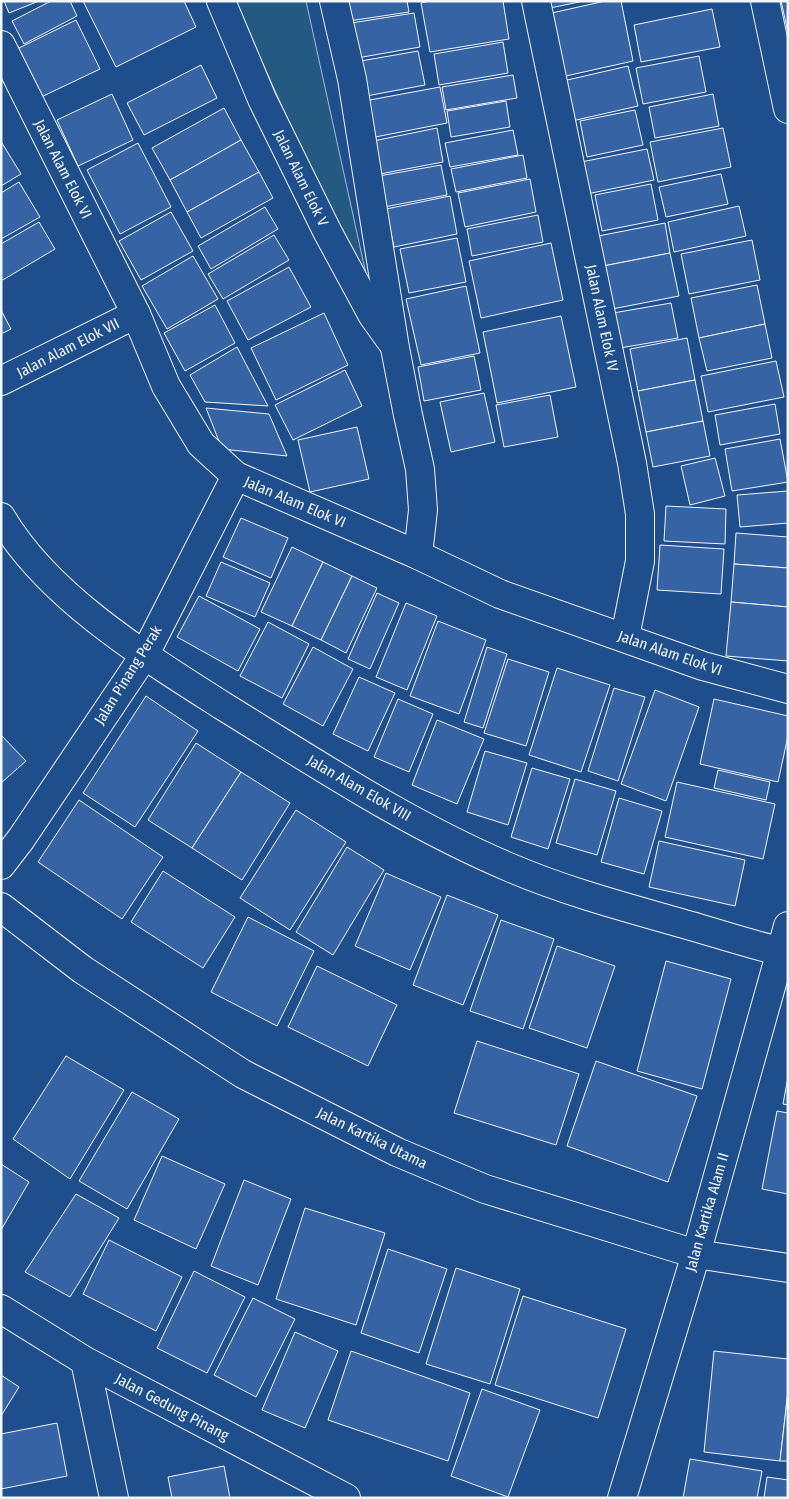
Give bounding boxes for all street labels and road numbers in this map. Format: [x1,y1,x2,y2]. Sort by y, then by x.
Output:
street label: Jalan Alam Elok VI [30,116,96,222]
street label: Jalan Alam Elok V [270,127,332,229]
street label: Jalan Alam Elok IV [582,263,622,374]
street label: Jalan Alam Elok VII [14,314,122,382]
street label: Jalan Alam Elok VI [241,472,349,532]
street label: Jalan Pinang Perak [90,622,166,728]
street label: Jalan Alam Elok VI [616,627,724,679]
street label: Jalan Alam Elok VIII [304,751,414,825]
street label: Jalan Kartika Utama [314,1103,430,1173]
street label: Jalan Kartika Alam II [681,1151,733,1273]
street label: Jalan Gedung Pinang [112,1369,232,1445]

